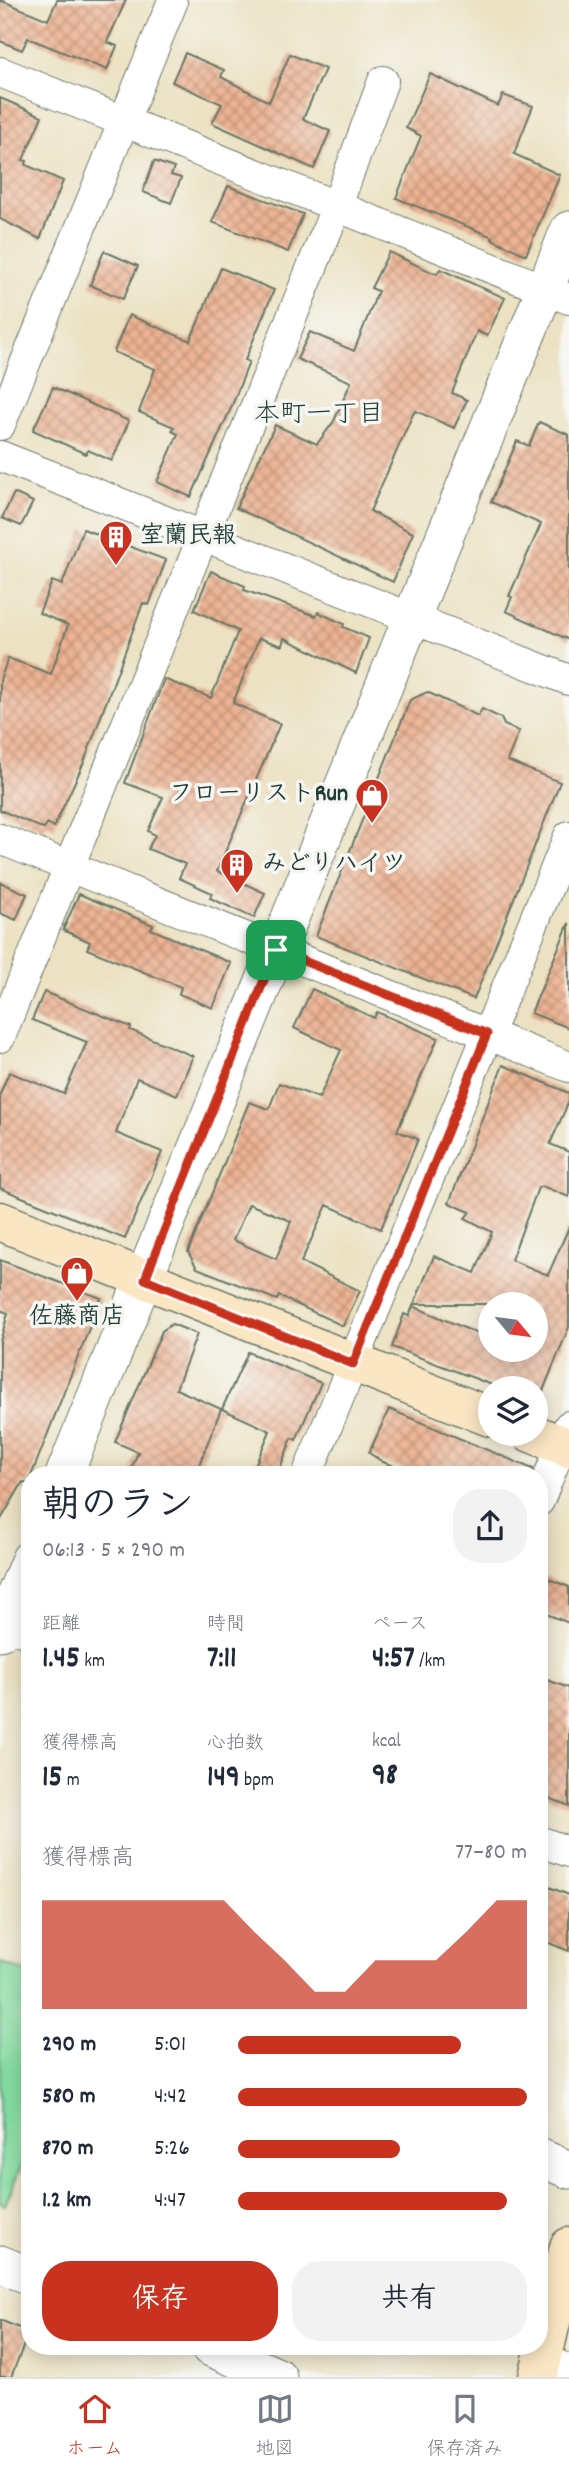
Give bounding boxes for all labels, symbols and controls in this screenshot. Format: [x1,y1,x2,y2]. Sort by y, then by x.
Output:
district label: 本町一丁目 [254,397,384,434]
building icon: 室蘭民報 [97,518,135,567]
place label: 室蘭民報 [140,520,236,554]
shop icon: フローリストRun [353,776,391,825]
place label: フローリストRun [169,778,348,812]
building icon: みどりハイツ [218,846,256,895]
place label: みどりハイツ [262,848,406,882]
pin [246,920,306,980]
icon: arrive [257,931,295,969]
shop icon: 佐藤商店 [58,1254,96,1303]
north arrow [478,1292,548,1362]
map controls [478,1292,548,1446]
place label: 佐藤商店 [29,1301,125,1335]
button: layers [478,1376,548,1446]
text: 朝のラン [42,1481,194,1536]
button: share [453,1489,527,1563]
text: 06:13 · 5 × 290 m [42,1535,185,1568]
text: 距離 [42,1612,80,1639]
text: 時間 [207,1612,245,1639]
text: ペース [372,1612,428,1639]
text: 1.45 [42,1639,80,1682]
text: 7:11 [207,1639,237,1682]
text: 4:57 [372,1639,415,1682]
text: km [80,1649,105,1676]
text: /km [415,1649,445,1676]
text: kcal [372,1729,401,1756]
text: 獲得標高 [42,1731,118,1758]
text: 心拍数 [207,1731,264,1758]
text: 98 [372,1756,398,1799]
text: 15 [42,1758,62,1801]
text: 149 [207,1758,240,1801]
text: m [62,1768,80,1795]
text: bpm [240,1768,274,1795]
text: 77–80 m [455,1837,527,1870]
text: 獲得標高 [42,1843,134,1876]
text: 290 m [42,2029,96,2062]
text: 5:01 [154,2029,186,2062]
text: 580 m [42,2081,95,2114]
text: 4:42 [154,2081,187,2114]
text: 870 m [42,2133,94,2166]
text: 5:26 [154,2133,190,2166]
text: 1.2 km [42,2185,91,2218]
text: 4:47 [154,2185,186,2218]
button: 保存 [42,2261,278,2341]
button: 共有 [292,2261,527,2341]
tab: ホーム [66,2390,123,2464]
tab: 地図 [256,2390,294,2464]
tab: 保存済み [427,2390,503,2464]

